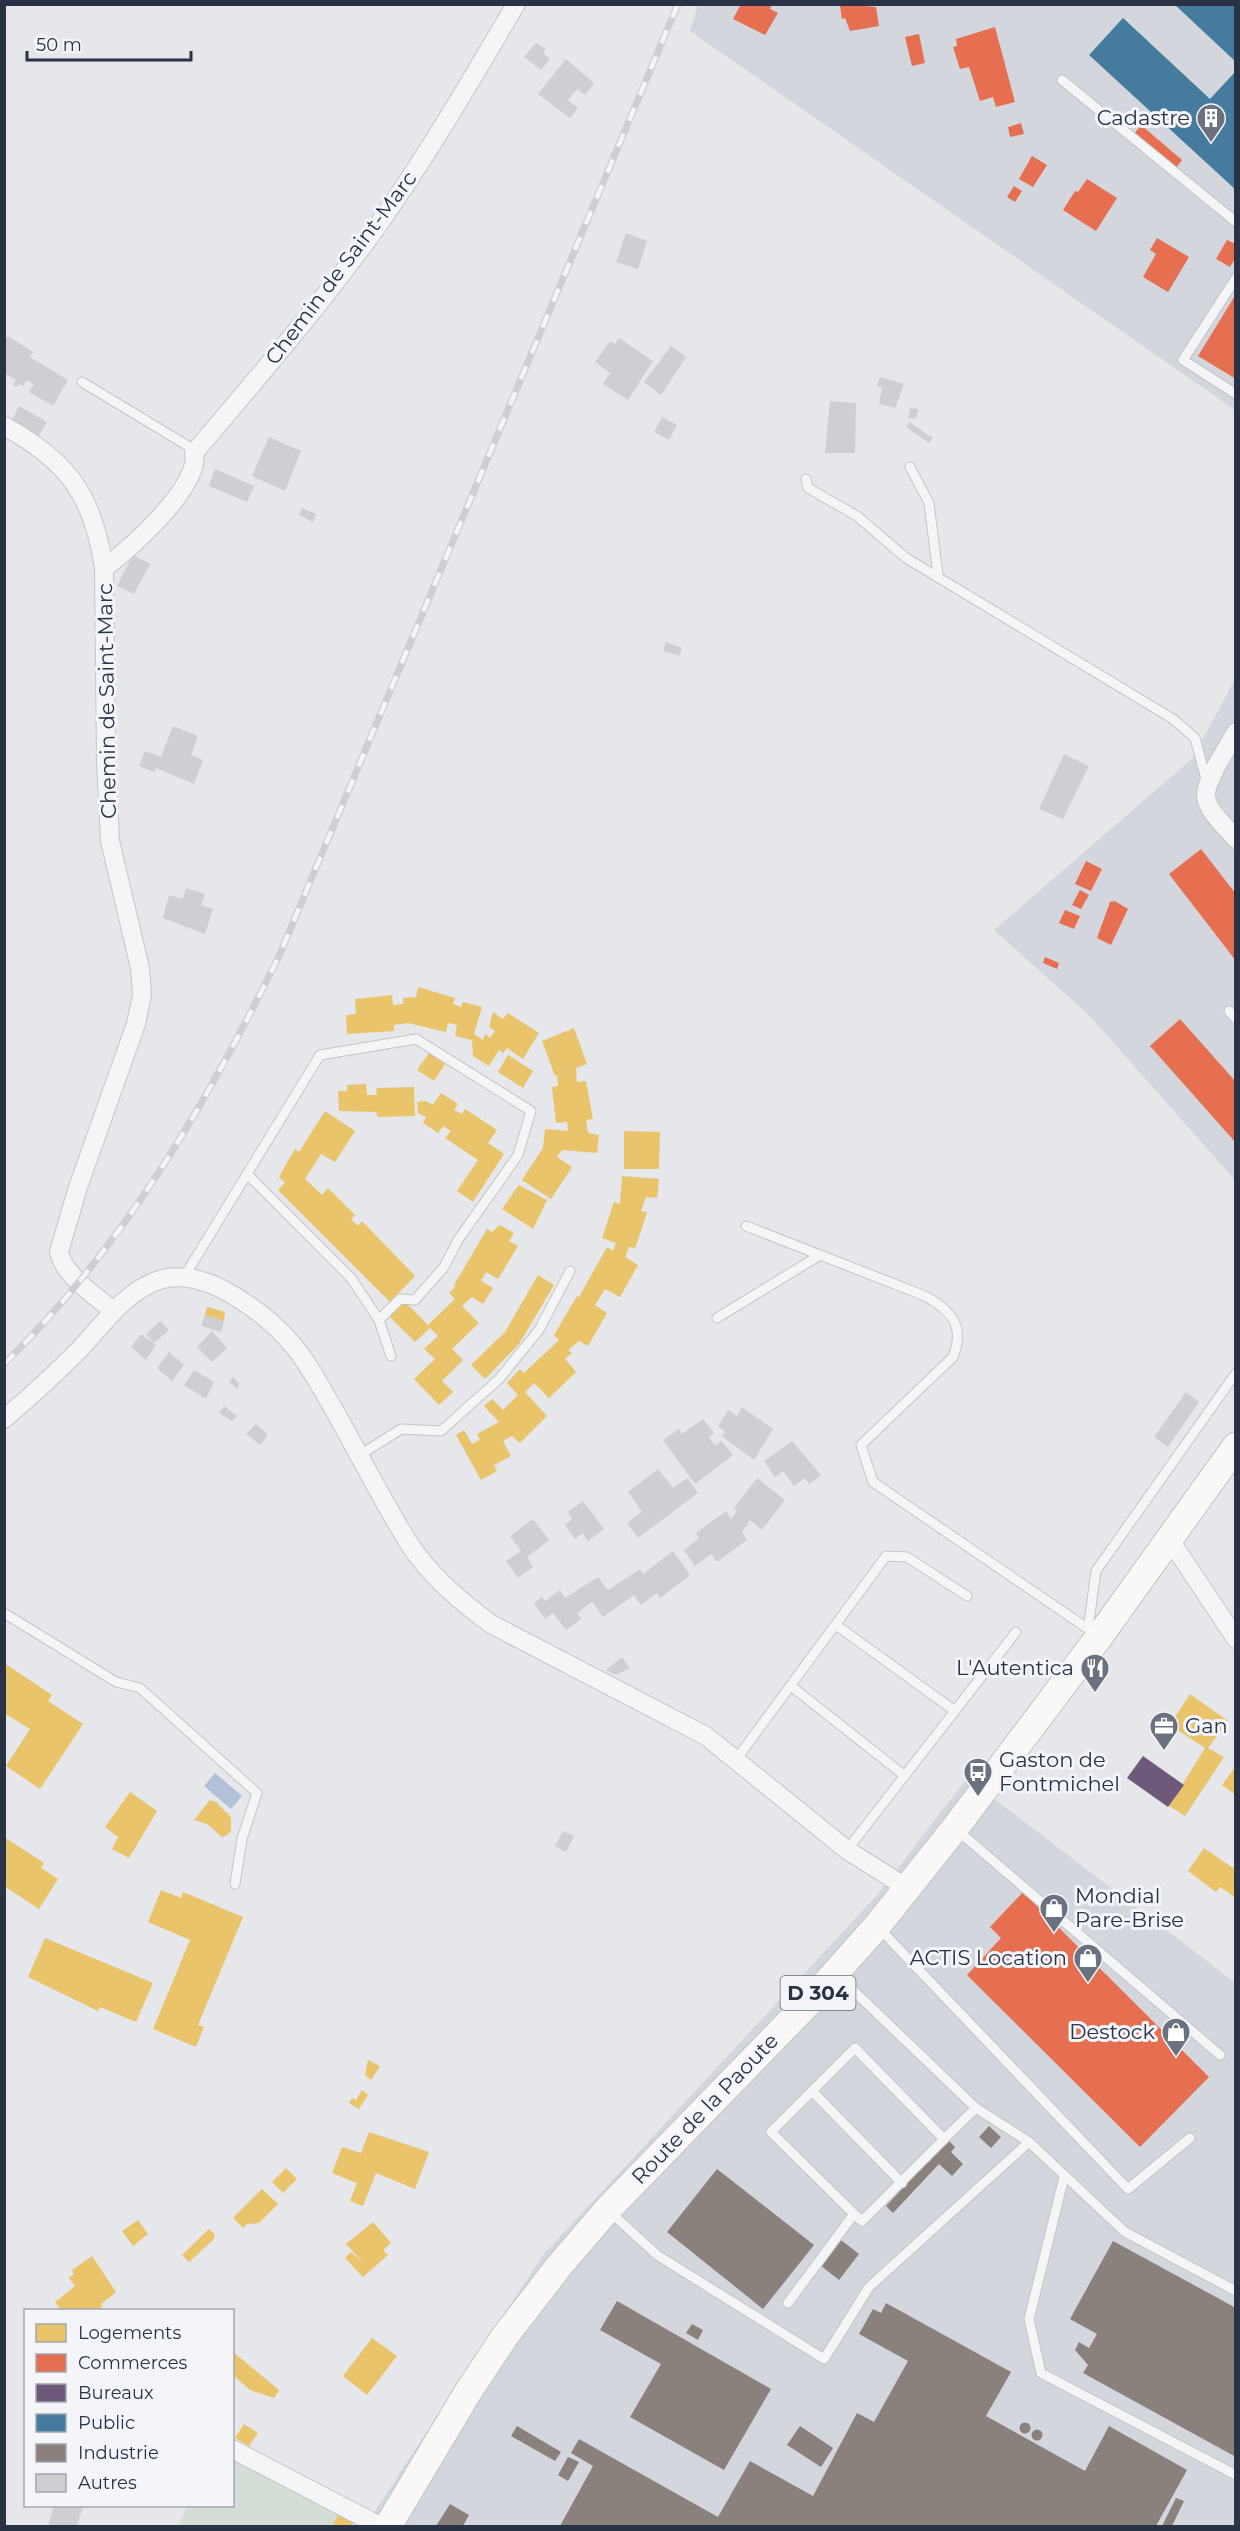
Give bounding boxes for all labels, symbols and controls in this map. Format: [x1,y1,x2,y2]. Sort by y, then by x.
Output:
scale bar [27,24,190,62]
text: 50 m [36,34,82,56]
building icon: Cadastre [1195,102,1227,144]
place label: Cadastre [1097,105,1190,130]
street label: Chemin de Saint-Marc [260,166,422,369]
street label: Chemin de Saint-Marc [92,583,121,819]
restaurant icon: L'Autentica [1079,1652,1111,1694]
place label: L'Autentica [956,1655,1074,1680]
office icon: Gan [1148,1710,1180,1752]
place label: Gan [1185,1713,1228,1738]
place label: Gaston de Fontmichel [999,1747,1120,1796]
bus stop icon: Gaston de Fontmichel [962,1756,994,1798]
place label: Mondial Pare-Brise [1075,1883,1184,1932]
shop icon: Mondial Pare-Brise [1038,1892,1070,1934]
shop icon: ACTIS Location [1072,1942,1104,1984]
place label: ACTIS Location [910,1945,1067,1970]
road number: D 304 [780,1976,856,2010]
shop icon: Destock [1160,2016,1192,2058]
place label: Destock [1069,2019,1155,2044]
street label: Route de la Paoute [626,2028,783,2189]
legend [24,2309,234,2507]
text: Logements [78,2322,181,2344]
text: Commerces [78,2352,188,2374]
text: Bureaux [78,2382,154,2404]
text: Public [78,2412,135,2434]
text: Industrie [78,2442,159,2464]
text: Autres [78,2472,137,2494]

